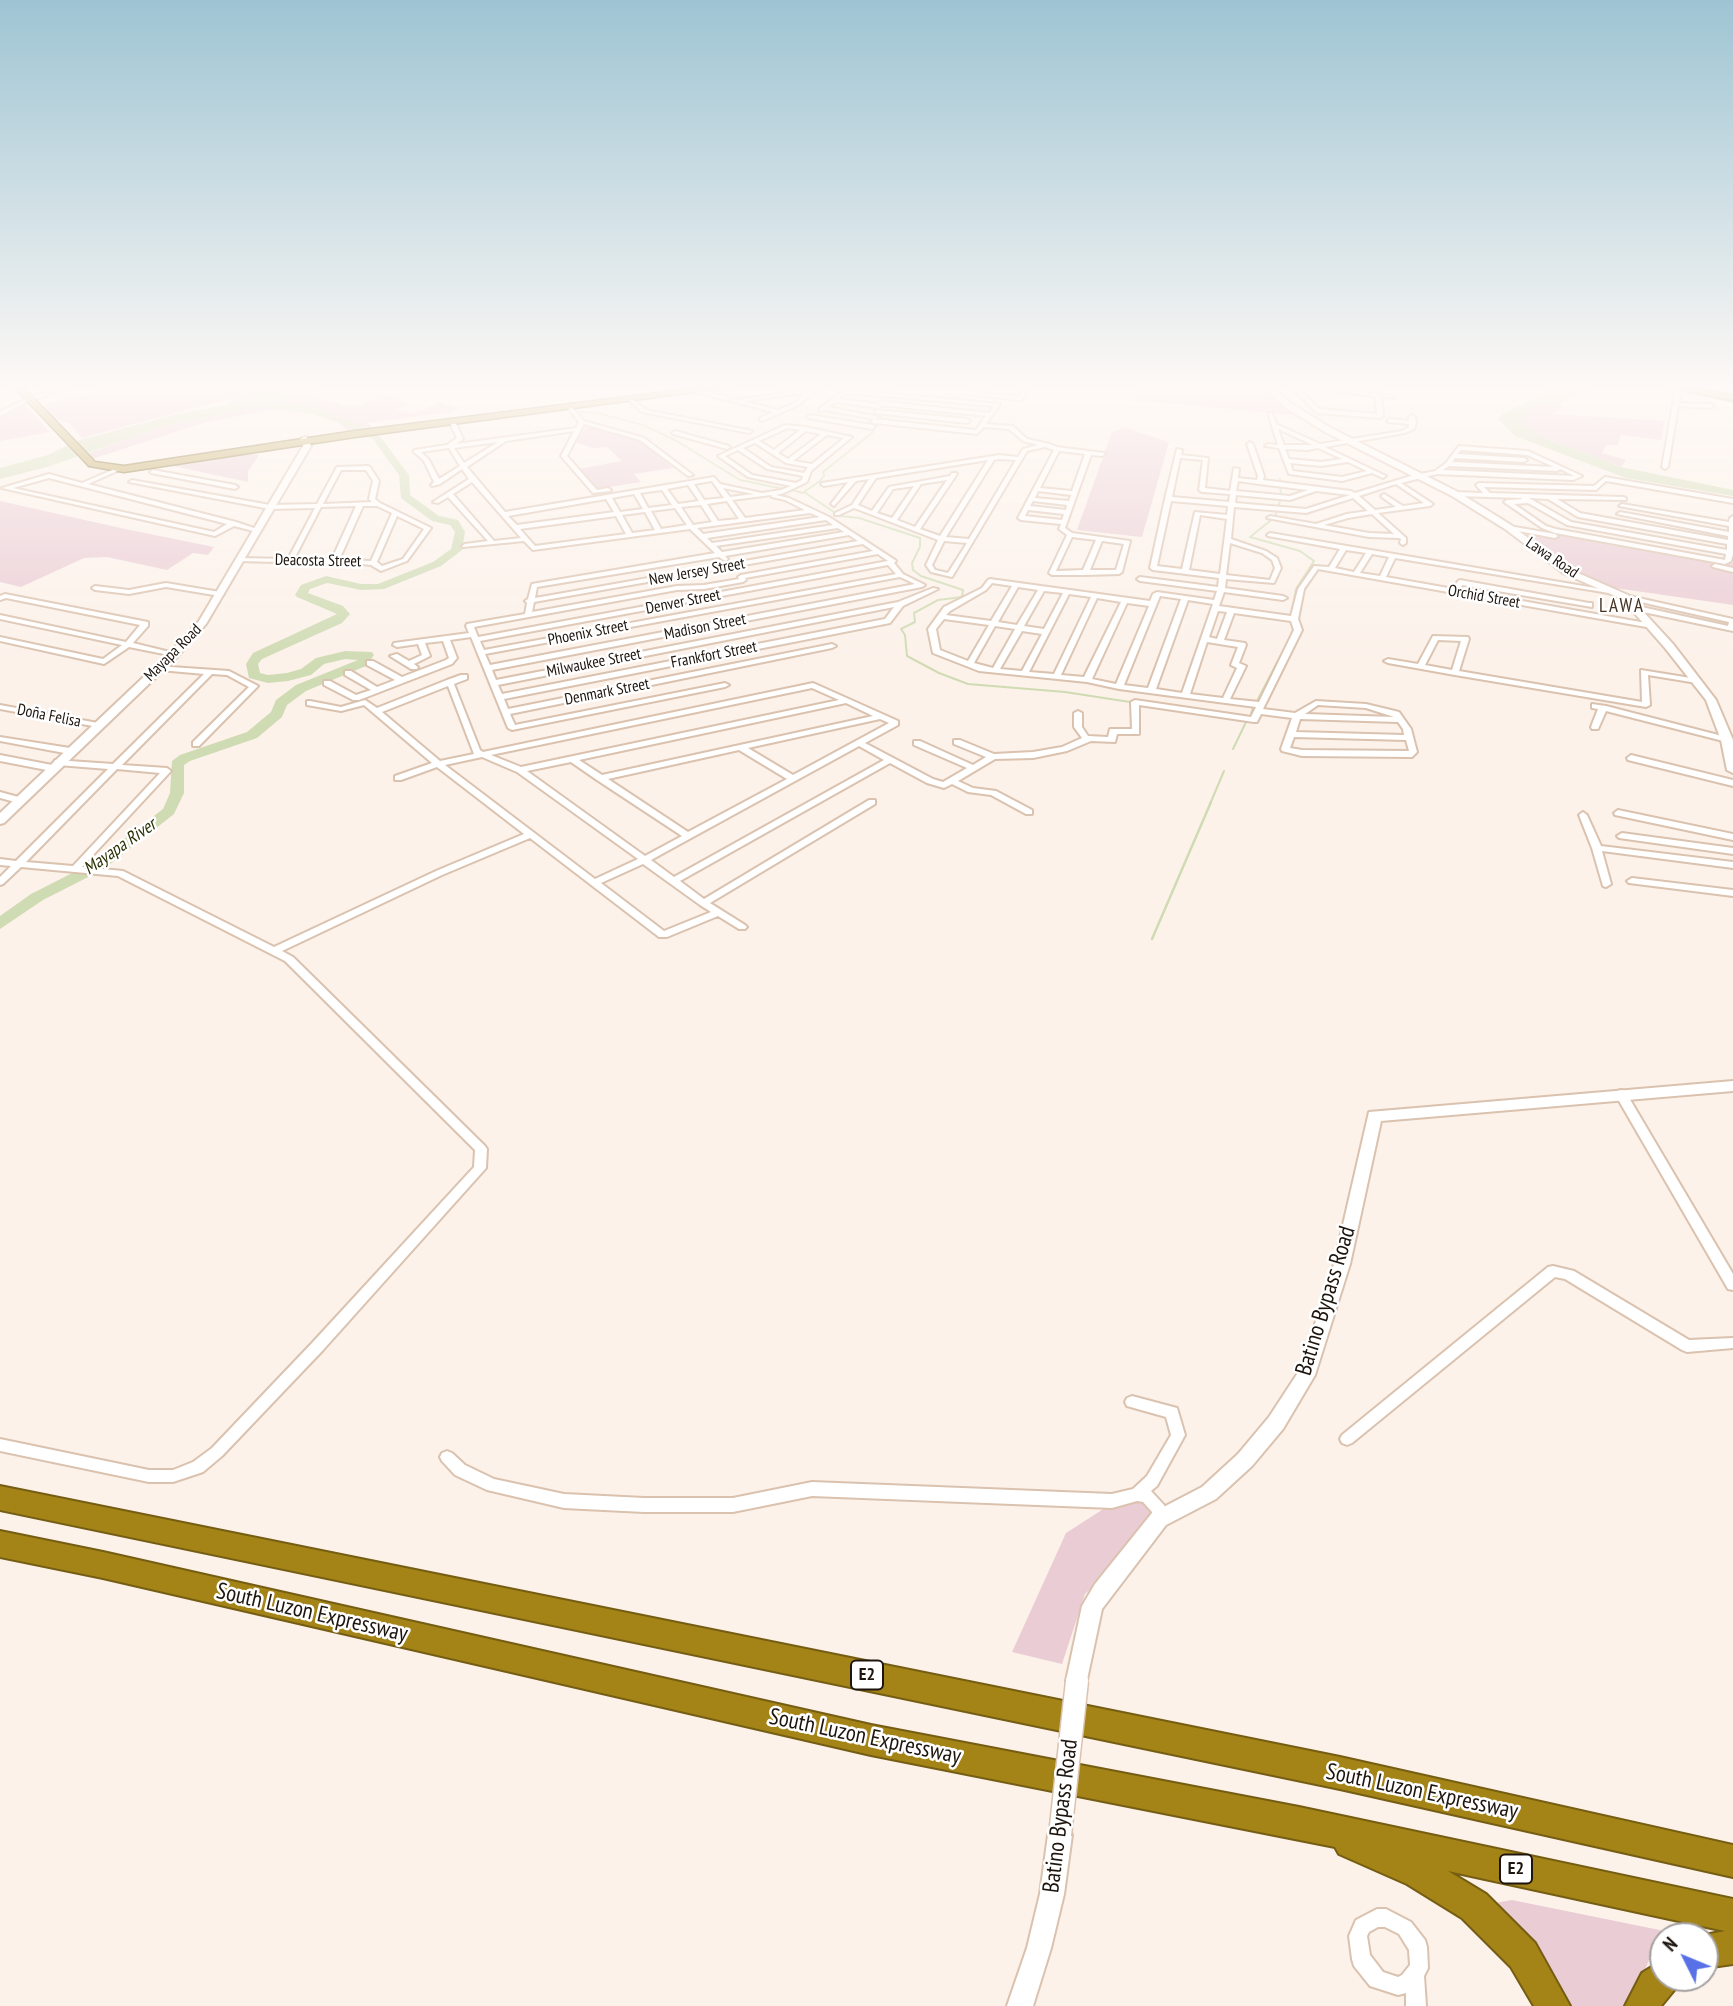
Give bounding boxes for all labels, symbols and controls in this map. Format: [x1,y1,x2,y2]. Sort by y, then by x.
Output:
street label: Lawa Road [1522,533,1582,583]
street label: Deacosta Street [275,551,361,571]
street label: New Jersey Street [648,554,746,590]
street label: Orchid Street [1446,581,1522,613]
street label: Denver Street [644,585,722,619]
district label: LAWA [1600,596,1644,618]
street label: Madison Street [663,610,747,644]
street label: Phoenix Street [546,616,630,650]
street label: Mayapa Road [140,620,206,686]
street label: Frankfort Street [669,637,759,673]
street label: Milwaukee Street [545,644,643,682]
street label: Denmark Street [563,674,651,710]
street label: Doña Felisa [16,700,82,732]
water label: Mayapa River [80,814,160,880]
street label: Batino Bypass Road [1290,1223,1362,1379]
street label: South Luzon Expressway [214,1578,410,1648]
road number: E2 [851,1660,883,1690]
street label: South Luzon Expressway [767,1703,963,1771]
street label: Batino Bypass Road [1038,1738,1084,1894]
street label: South Luzon Expressway [1324,1758,1520,1826]
road number: E2 [1500,1854,1532,1884]
north arrow [1649,1922,1719,1992]
text: N [1658,1932,1682,1956]

